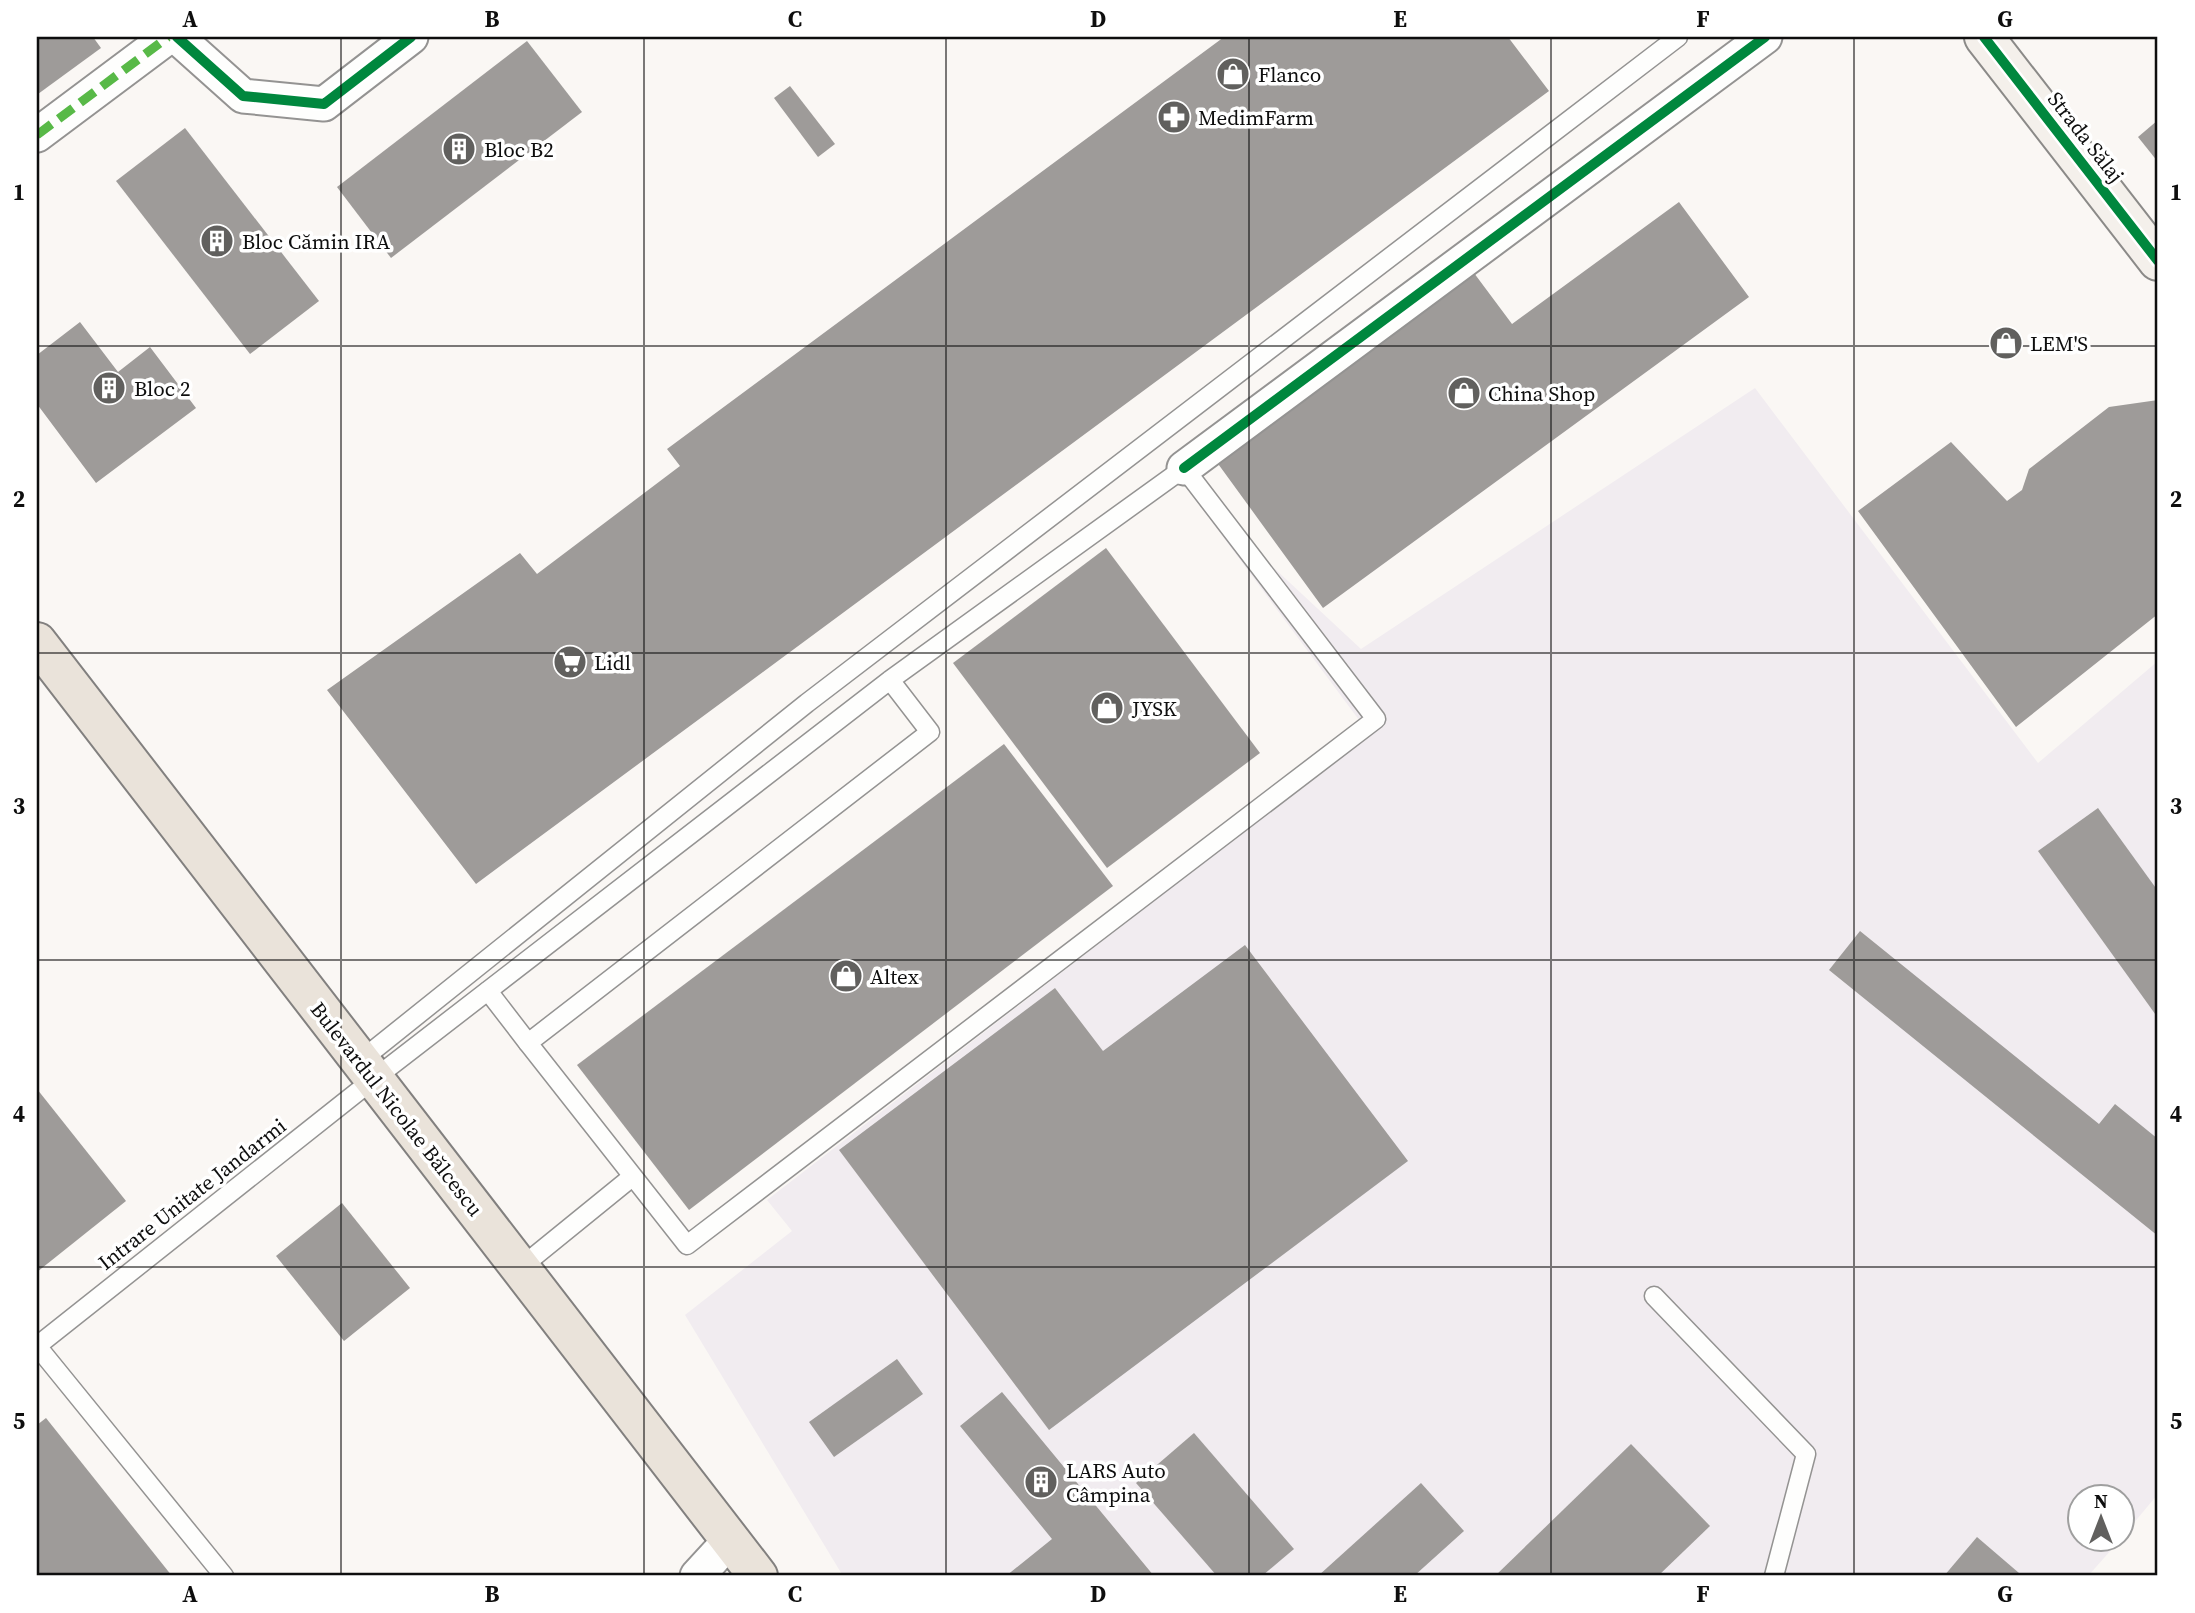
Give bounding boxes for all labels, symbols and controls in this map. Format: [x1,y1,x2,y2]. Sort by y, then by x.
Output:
text: A [182,3,198,35]
text: B [485,3,500,35]
text: C [788,3,802,35]
text: D [1090,3,1106,35]
text: E [1393,3,1407,35]
text: F [1696,3,1710,35]
text: G [1997,3,2013,35]
shop icon: Flanco [1214,55,1252,93]
place label: Flanco [1258,60,1321,89]
street label: Strada Sălaj [2041,86,2131,188]
pharmacy icon: MedimFarm [1155,98,1193,136]
place label: MedimFarm [1198,103,1314,132]
building icon: Bloc B2 [440,130,478,168]
place label: Bloc B2 [484,135,554,164]
text: 1 [13,176,25,208]
text: 1 [2170,176,2182,208]
building icon: Bloc Cămin IRA [198,222,236,260]
place label: Bloc Cămin IRA [242,227,390,256]
shop icon: LEM'S [1987,324,2025,362]
place label: LEM'S [2030,329,2088,358]
building icon: Bloc 2 [90,369,128,407]
place label: Bloc 2 [134,374,190,403]
shop icon: China Shop [1445,374,1483,412]
place label: China Shop [1488,379,1595,408]
text: 2 [13,483,25,515]
text: 2 [2170,483,2182,515]
supermarket icon: Lidl [551,643,589,681]
place label: Lidl [594,648,631,677]
shop icon: JYSK [1088,689,1126,727]
place label: JYSK [1131,694,1177,723]
text: 3 [13,790,25,822]
text: 3 [2170,790,2182,822]
shop icon: Altex [827,957,865,995]
place label: Altex [870,962,919,991]
street label: Bulevardul Nicolae Bălcescu [304,996,490,1222]
text: 4 [13,1098,25,1130]
text: 4 [2170,1098,2182,1130]
street label: Intrare Unitate Jandarmi [92,1111,292,1277]
text: 5 [13,1405,25,1437]
text: 5 [2170,1405,2182,1437]
place label: LARS Auto Câmpina [1066,1456,1166,1509]
building icon: LARS Auto Câmpina [1022,1463,1060,1501]
north arrow [2066,1484,2136,1554]
text: N [2094,1488,2108,1514]
text: A [182,1578,198,1610]
text: B [485,1578,500,1610]
text: C [788,1578,802,1610]
text: D [1090,1578,1106,1610]
text: E [1393,1578,1407,1610]
text: F [1696,1578,1710,1610]
text: G [1997,1578,2013,1610]

